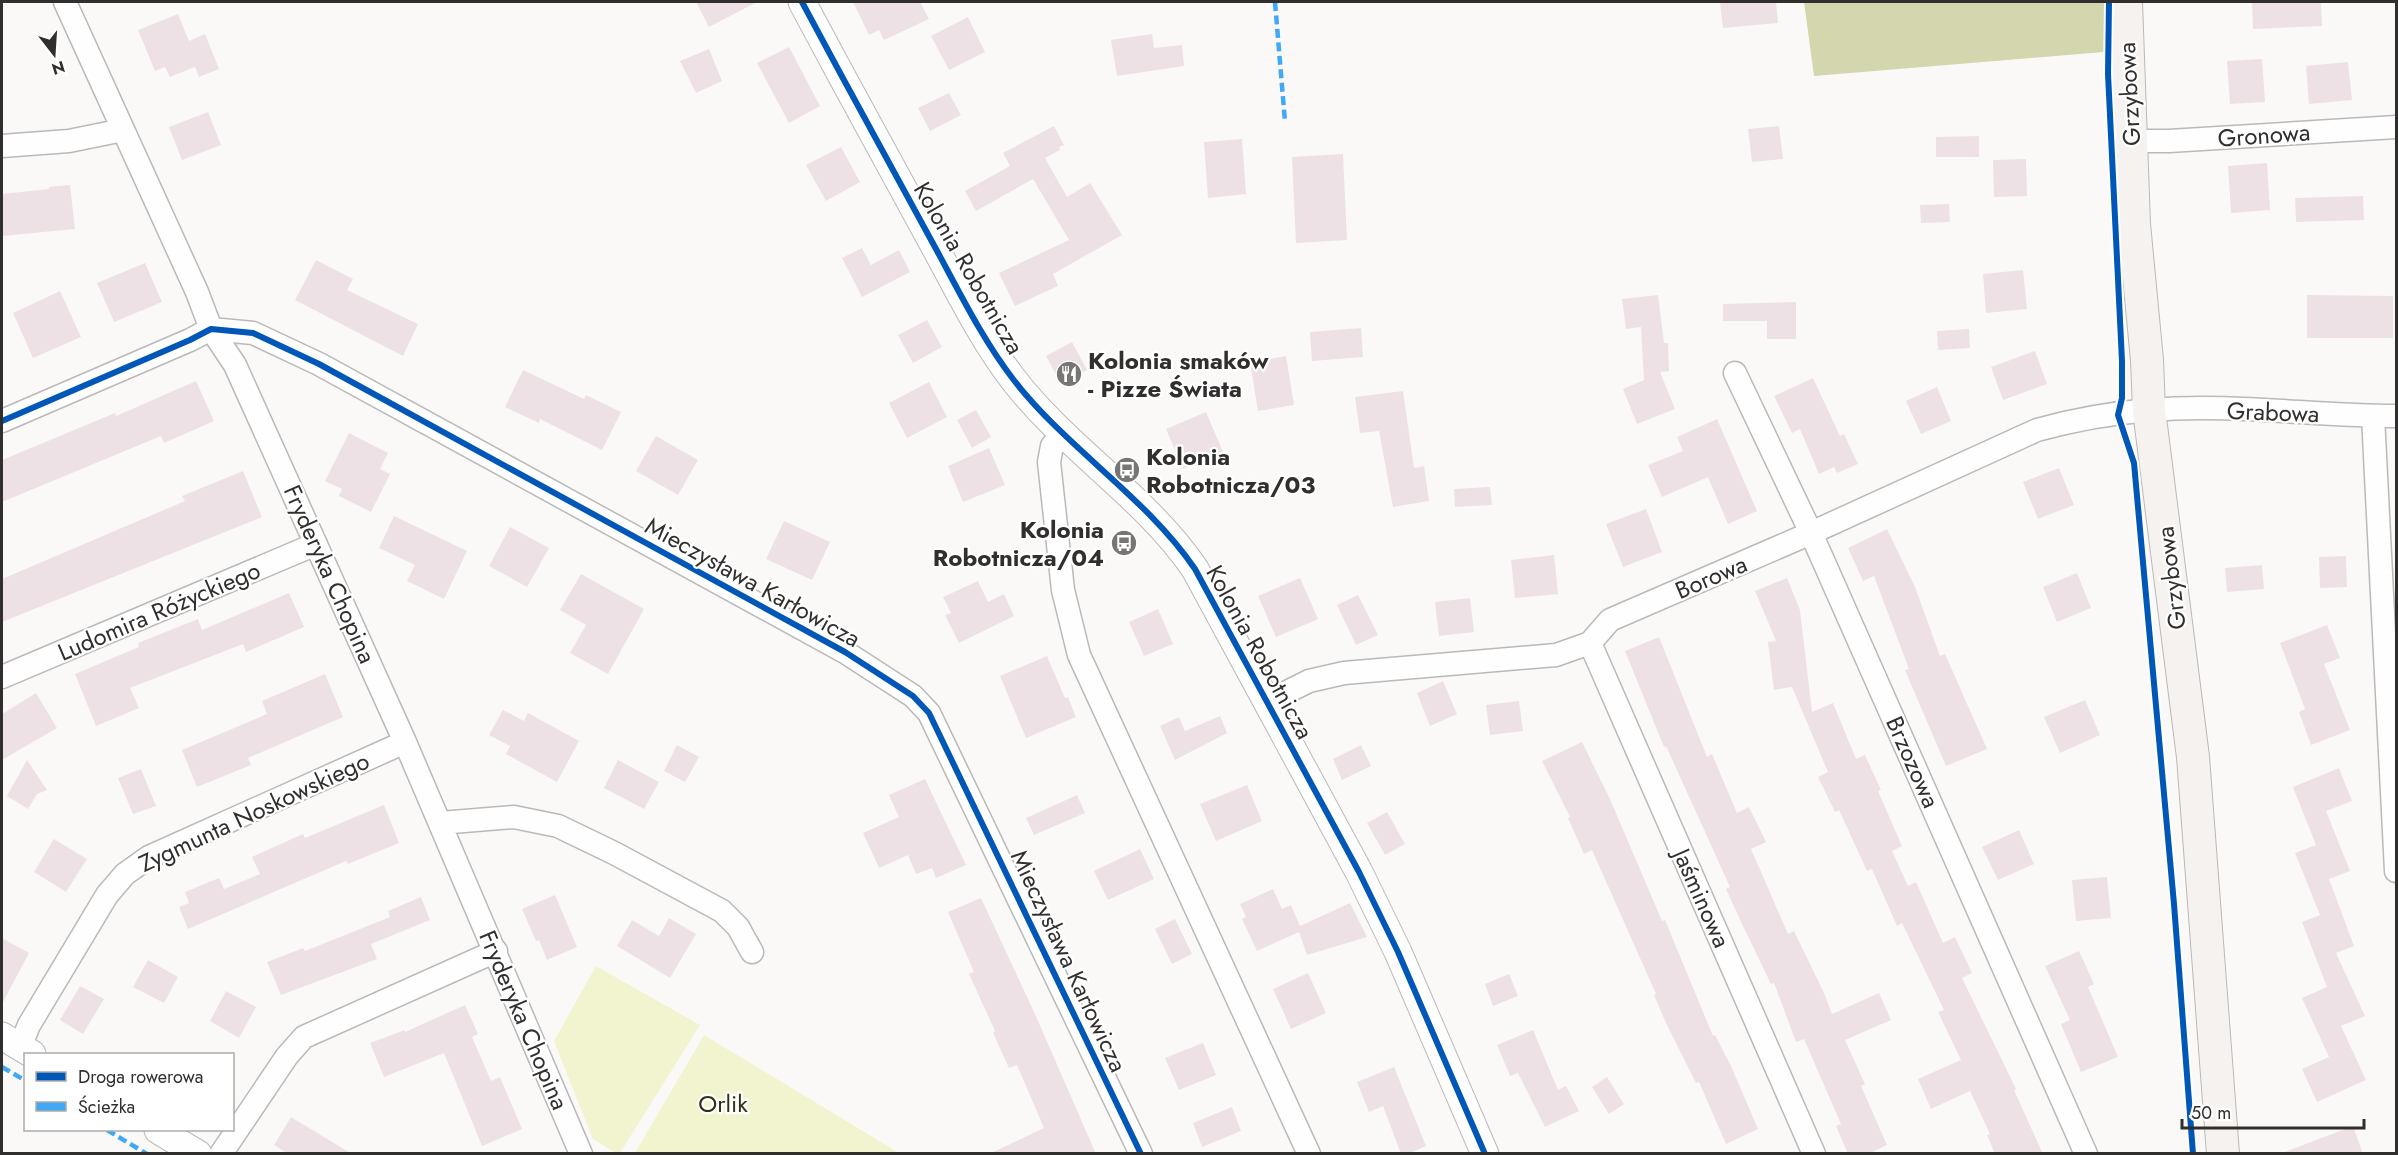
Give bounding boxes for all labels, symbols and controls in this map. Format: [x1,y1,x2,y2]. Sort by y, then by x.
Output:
north arrow [24,24,84,84]
street label: Grzybowa [2109,41,2149,147]
text: N [49,55,68,81]
street label: Gronowa [2216,114,2312,156]
street label: Kolonia Robotnicza [905,175,1033,361]
place label: Kolonia smaków - Pizze Świata [1088,343,1269,406]
restaurant icon: Kolonia smaków - Pizze Świata [1054,359,1084,389]
street label: Grabowa [2226,393,2320,431]
place label: Kolonia Robotnicza/03 [1146,439,1316,502]
bus stop icon: Kolonia Robotnicza/03 [1112,455,1142,485]
street label: Fryderyka Chopina [275,479,385,669]
street label: Mieczysława Karłowicza [639,508,867,656]
place label: Kolonia Robotnicza/04 [933,512,1104,575]
street label: Grzybowa [2147,524,2195,632]
bus stop icon: Kolonia Robotnicza/04 [1109,528,1139,558]
street label: Borowa [1670,546,1752,608]
street label: Ludomira Różyckiego [52,553,266,669]
street label: Kolonia Robotnicza [1198,559,1322,745]
street label: Brzozowa [1877,711,1949,813]
street label: Zygmunta Noskowskiego [133,743,375,881]
street label: Jaśminowa [1663,840,1739,953]
street label: Mieczysława Karłowicza [1002,844,1136,1078]
street label: Fryderyka Chopina [470,925,578,1115]
legend [24,1053,234,1131]
text: Droga rowerowa [78,1064,203,1090]
park label: Orlik [698,1086,748,1121]
scale bar [2182,1092,2364,1130]
text: Ścieżka [78,1094,135,1120]
text: 50 m [2191,1100,2231,1126]

